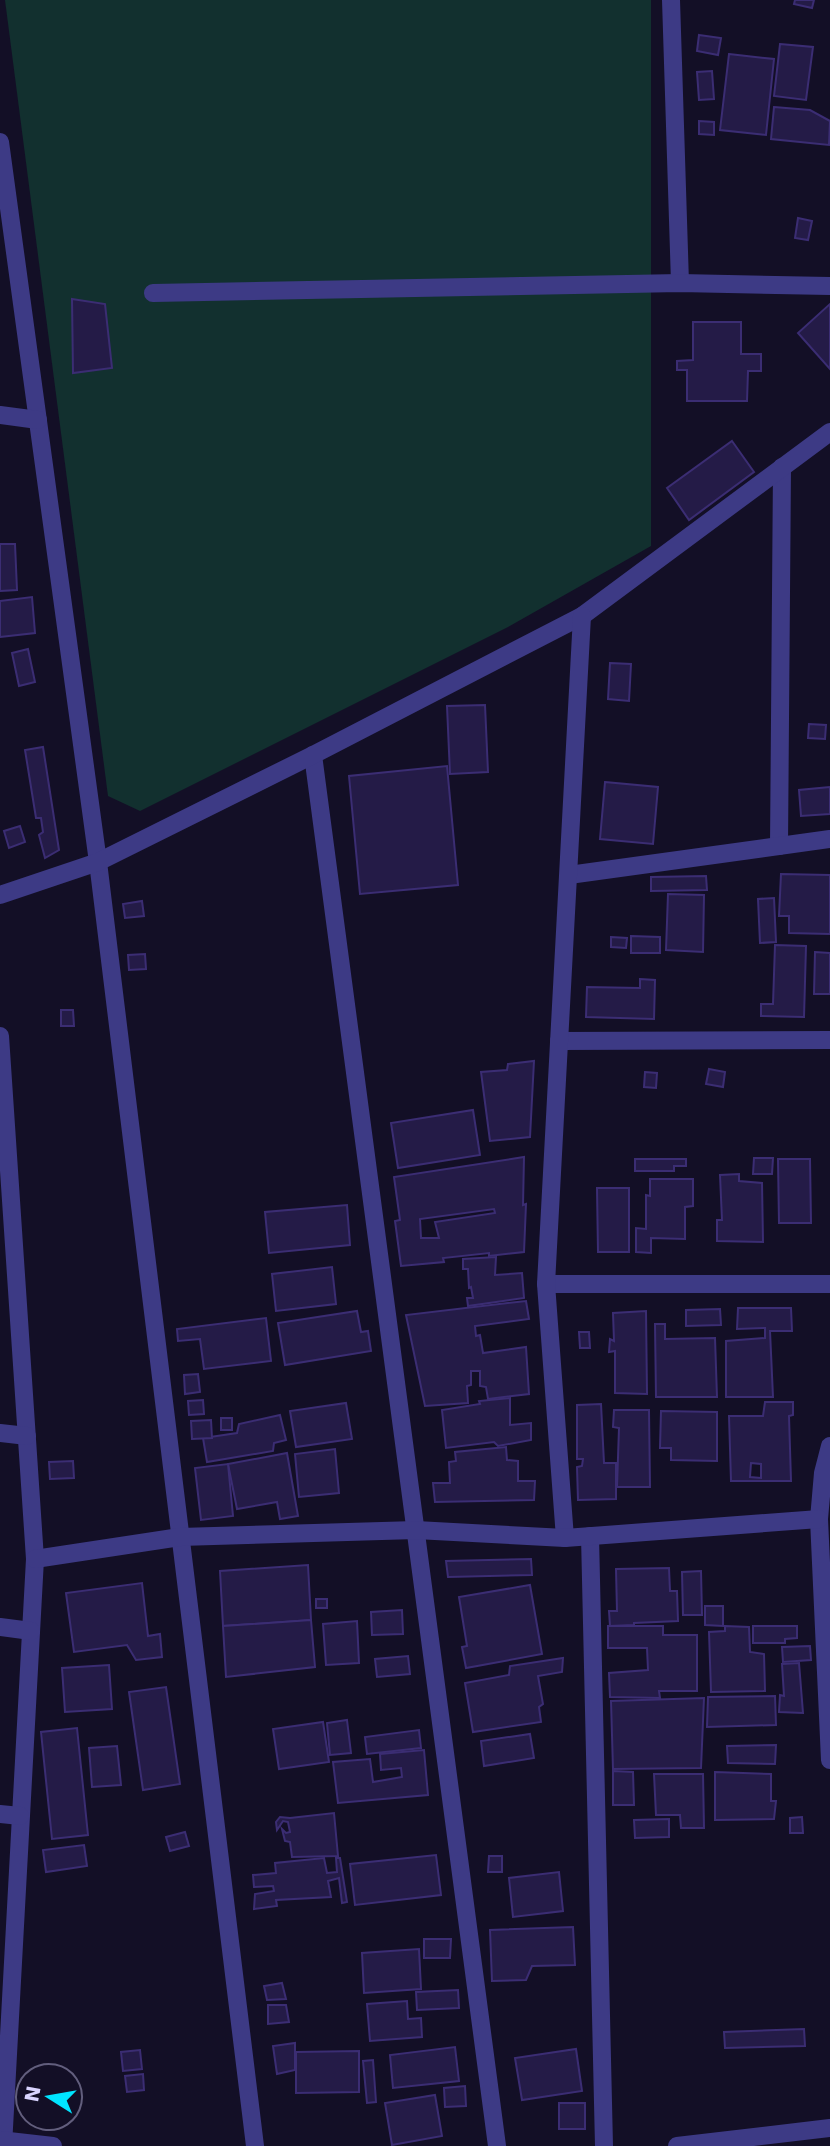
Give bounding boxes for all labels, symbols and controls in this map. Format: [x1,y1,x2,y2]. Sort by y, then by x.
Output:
north arrow [14,2062,84,2132]
text: N [20,2084,45,2104]

